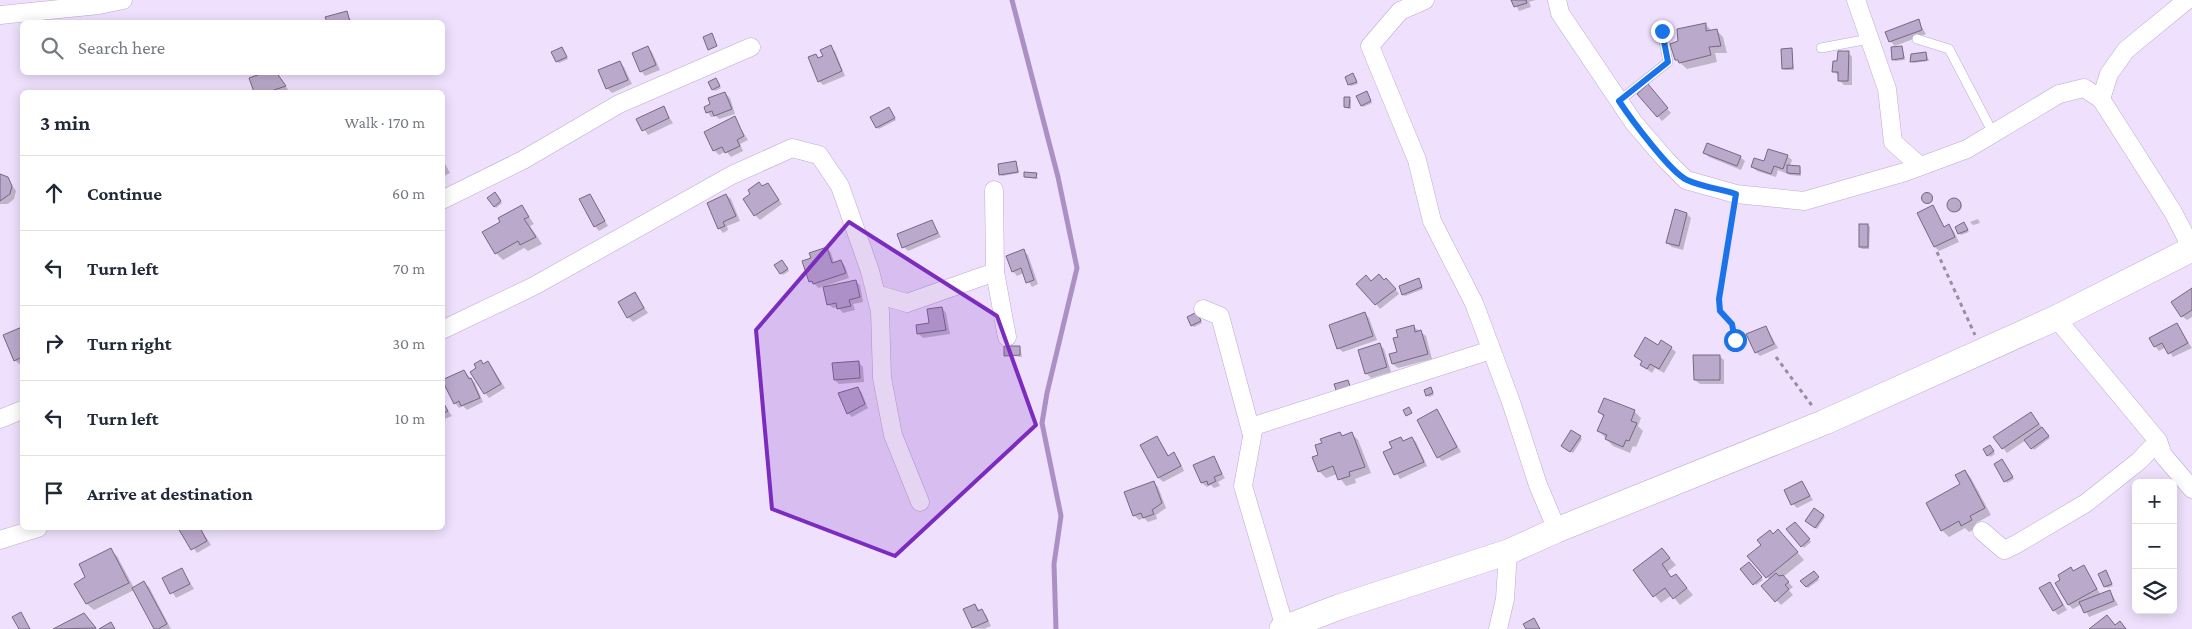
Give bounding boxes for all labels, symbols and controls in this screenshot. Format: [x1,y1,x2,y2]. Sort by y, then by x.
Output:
search box [20,20,445,75]
route end [1651,20,1674,43]
icon: search [38,34,66,62]
text: Search here [78,37,165,58]
text: 3 min [40,111,90,135]
text: Walk · 170 m [345,114,425,131]
icon: ahead [40,179,68,207]
text: Continue [87,183,162,204]
text: 60 m [392,185,425,202]
icon: left [40,254,68,282]
text: Turn left [87,258,159,279]
text: 70 m [393,260,425,277]
icon: right [40,329,68,357]
route start [1724,329,1747,352]
text: Turn right [87,333,172,354]
text: 30 m [393,335,425,352]
icon: left [40,404,68,432]
text: Turn left [87,408,159,429]
text: 10 m [395,410,425,427]
icon: arrive [40,479,68,507]
map controls [2132,479,2177,614]
button: + [2132,479,2177,524]
text: Arrive at destination [87,483,253,504]
button: − [2132,524,2177,569]
button: layers [2132,569,2177,614]

